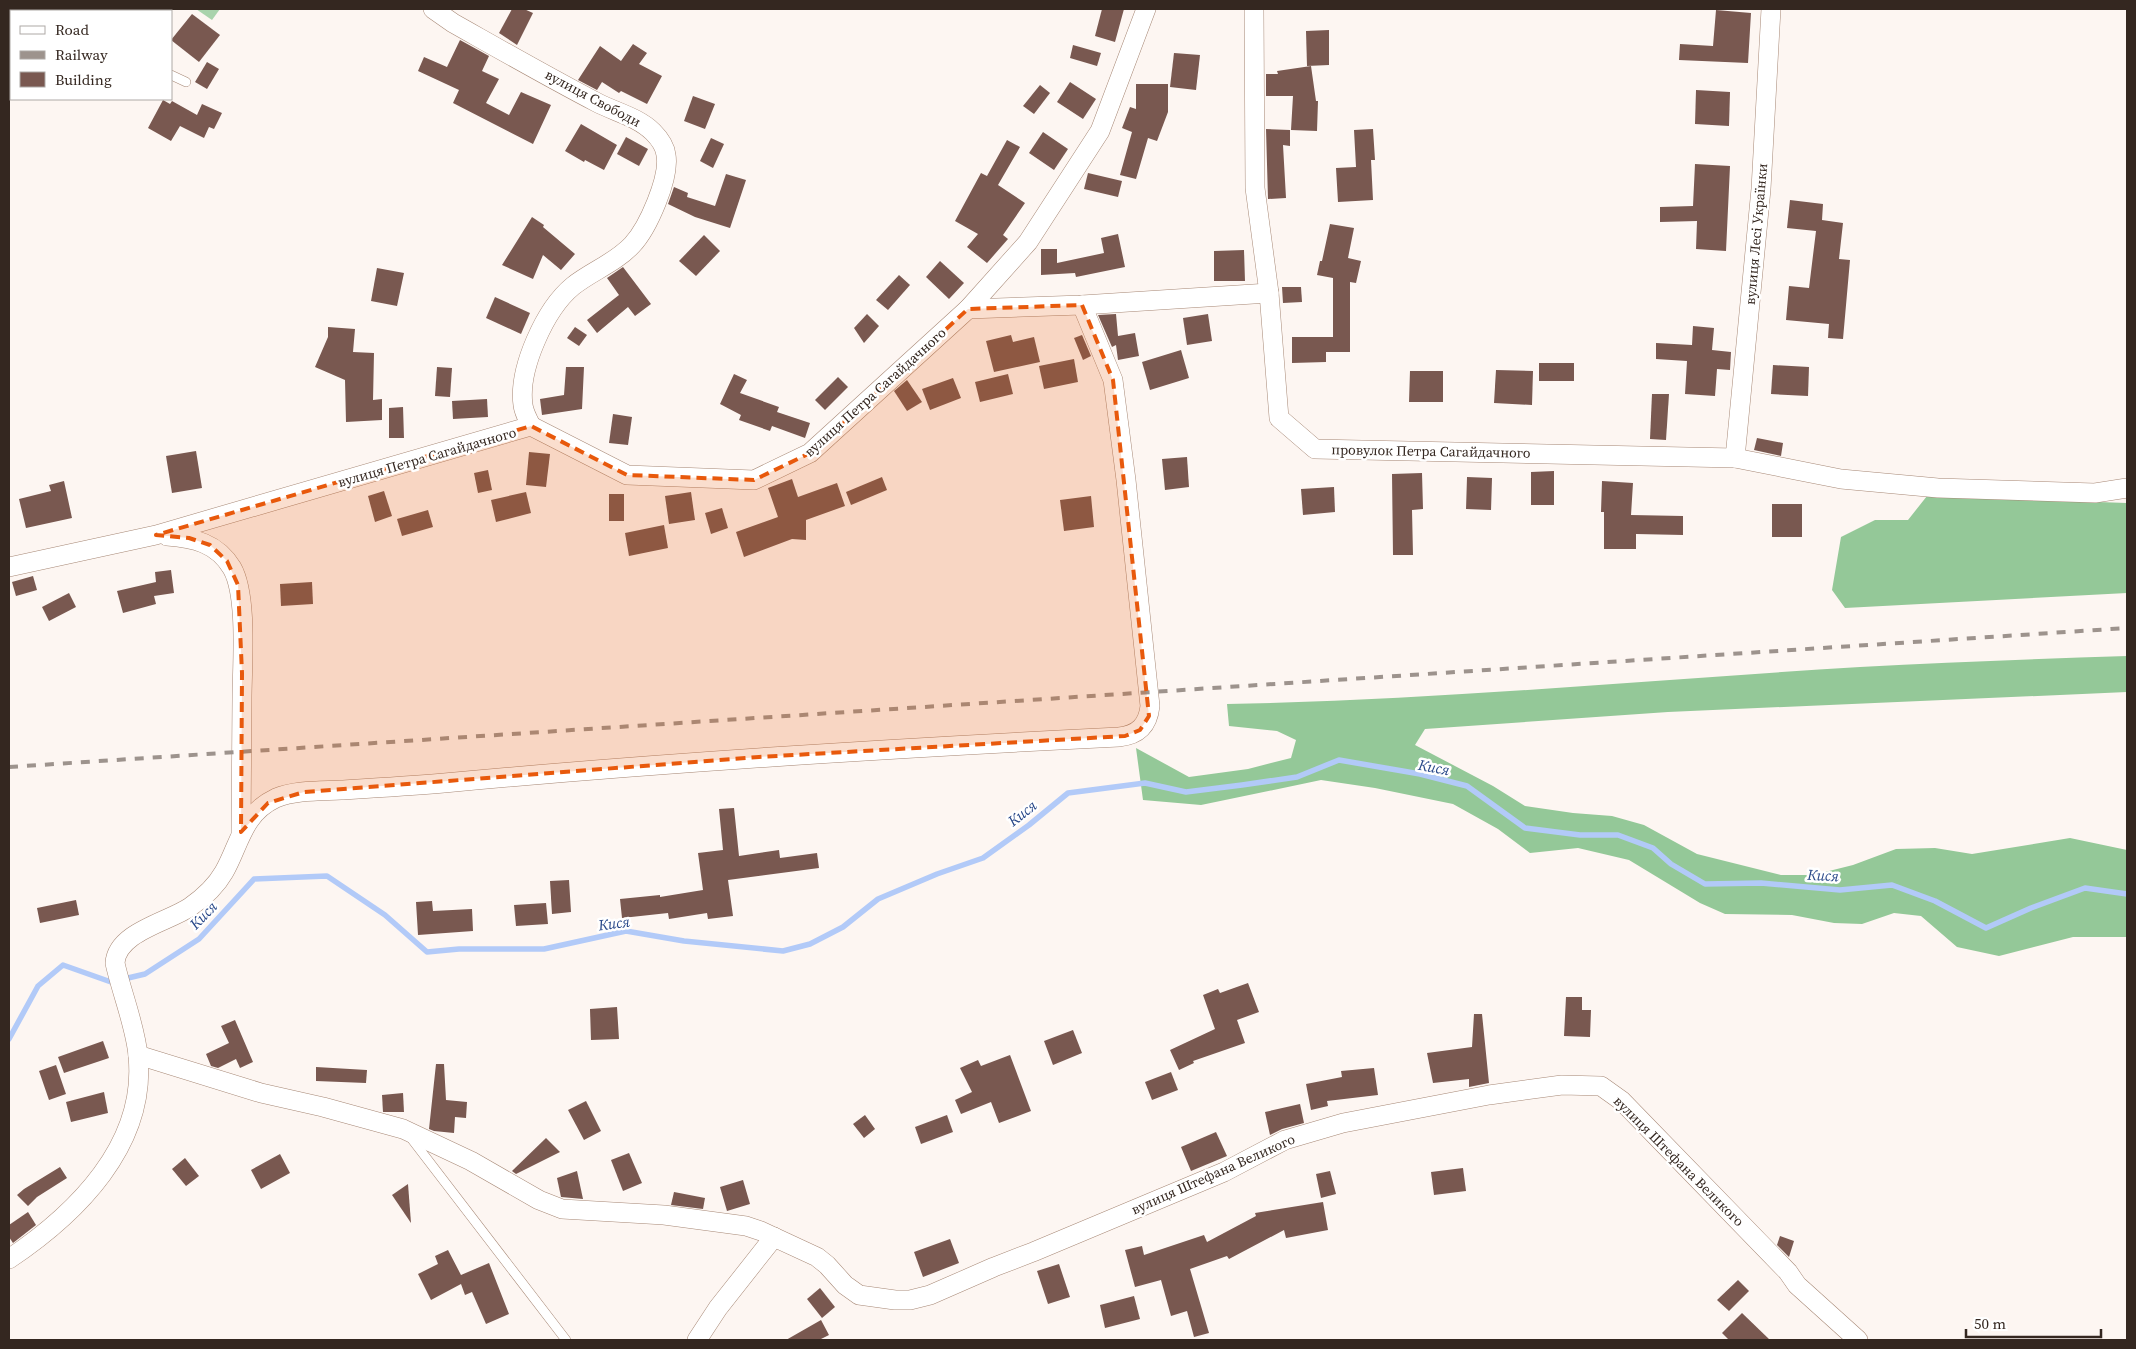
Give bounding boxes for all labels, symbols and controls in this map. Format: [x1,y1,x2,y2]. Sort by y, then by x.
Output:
legend [10,10,172,100]
text: Road [55,19,89,40]
text: Railway [55,44,108,65]
street label: вулиця Свободи [542,64,644,132]
text: Building [55,69,112,90]
street label: вулиця Лесі Українки [1740,162,1772,306]
street label: вулиця Петра Сагайдачного [800,323,951,461]
street label: вулиця Петра Сагайдачного [335,422,519,492]
street label: провулок Петра Сагайдачного [1331,439,1531,463]
water label: Кися [1415,753,1452,780]
water label: Кися [1002,795,1041,832]
water label: Кися [1806,864,1840,886]
water label: Кися [184,896,222,934]
water label: Кися [596,911,631,935]
street label: вулиця Штефана Великого [1609,1091,1749,1231]
street label: вулиця Штефана Великого [1128,1129,1298,1219]
scale bar [1966,1306,2101,1338]
text: 50 m [1974,1313,2006,1334]

